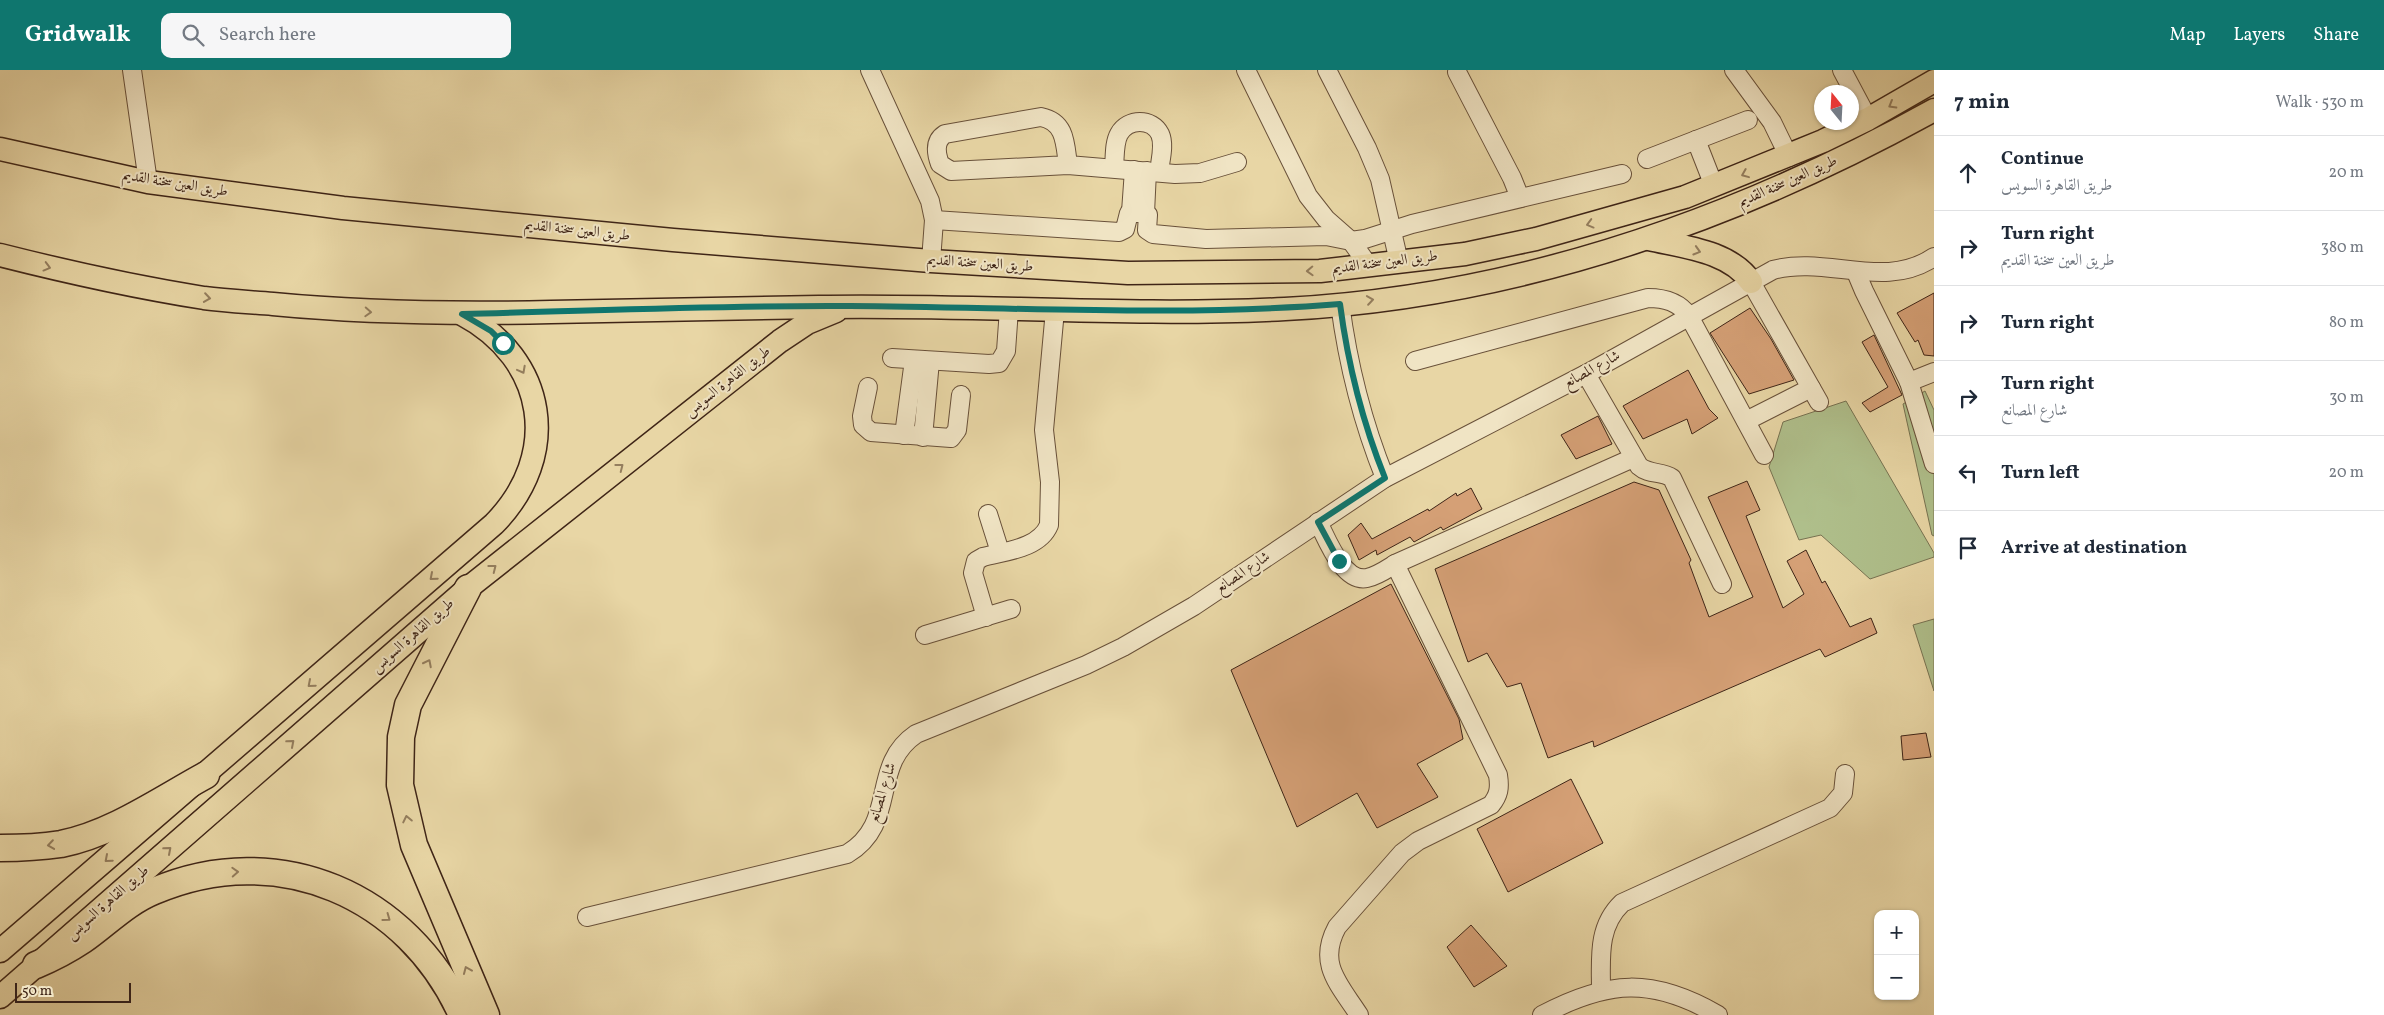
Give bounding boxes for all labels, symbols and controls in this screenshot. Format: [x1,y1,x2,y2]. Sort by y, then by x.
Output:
search box [161,13,511,58]
text: Gridwalk [25,18,131,52]
icon: search [179,21,207,49]
text: Search here [219,22,316,48]
text: Map [2169,23,2205,48]
text: Layers [2233,23,2285,48]
text: Share [2313,23,2359,48]
north arrow [1814,85,1859,130]
text: 7 min [1954,88,2010,117]
text: Walk · 530 m [2276,92,2364,114]
one-way arrow [1888,99,1897,109]
text: Continue [2001,146,2084,172]
street label: طريق العين سخنة القديم [1735,151,1841,214]
icon: ahead [1954,159,1982,187]
text: 20 m [2329,162,2364,184]
street label: طريق العين سخنة القديم [121,165,229,204]
one-way arrow [1741,168,1749,178]
text: طريق القاهرة السويس [2001,175,2112,197]
street label: طريق العين سخنة القديم [523,215,631,248]
one-way arrow [1586,218,1595,229]
text: Turn right [2001,221,2094,247]
icon: right [1954,234,1982,262]
text: 380 m [2321,237,2364,259]
one-way arrow [1692,245,1700,255]
street label: طريق العين سخنة القديم [1331,246,1439,281]
street label: طريق العين سخنة القديم [926,250,1034,279]
text: طريق العين سخنة القديم [2001,250,2115,272]
one-way arrow [43,261,52,272]
one-way arrow [1305,266,1313,276]
one-way arrow [203,292,211,303]
one-way arrow [1367,295,1375,306]
one-way arrow [365,306,373,317]
icon: right [1954,309,1982,337]
text: Turn right [2001,310,2094,336]
text: 80 m [2329,312,2364,334]
route start [492,332,515,355]
street label: طريق القاهرة السويس [680,342,776,422]
street label: شارع المصانع [1560,346,1625,396]
one-way arrow [516,365,526,374]
text: Turn right [2001,371,2094,397]
icon: right [1954,384,1982,412]
text: 30 m [2329,387,2364,409]
text: شارع المصانع [2001,400,2067,422]
icon: left [1954,459,1982,487]
text: Turn left [2001,460,2080,486]
text: 20 m [2329,462,2364,484]
one-way arrow [615,464,624,473]
icon: arrive [1954,534,1982,562]
text: Arrive at destination [2001,535,2187,561]
street label: شارع المصانع [1211,547,1276,601]
route end [1328,550,1351,573]
one-way arrow [487,566,496,574]
one-way arrow [430,571,439,580]
street label: طريق القاهرة السويس [367,594,459,678]
one-way arrow [422,659,432,668]
one-way arrow [307,678,316,687]
one-way arrow [285,740,294,749]
street label: شارع المصانع [864,760,904,826]
one-way arrow [402,815,413,824]
one-way arrow [46,839,54,850]
one-way arrow [163,847,172,856]
one-way arrow [105,853,114,862]
street label: طريق القاهرة السويس [62,861,154,945]
one-way arrow [232,866,240,877]
map controls [1874,910,1919,1000]
button: + [1874,910,1919,955]
one-way arrow [381,912,391,921]
button: − [1874,955,1919,1000]
one-way arrow [462,966,473,975]
scale bar [15,980,131,1003]
text: 50 m [22,982,52,1001]

